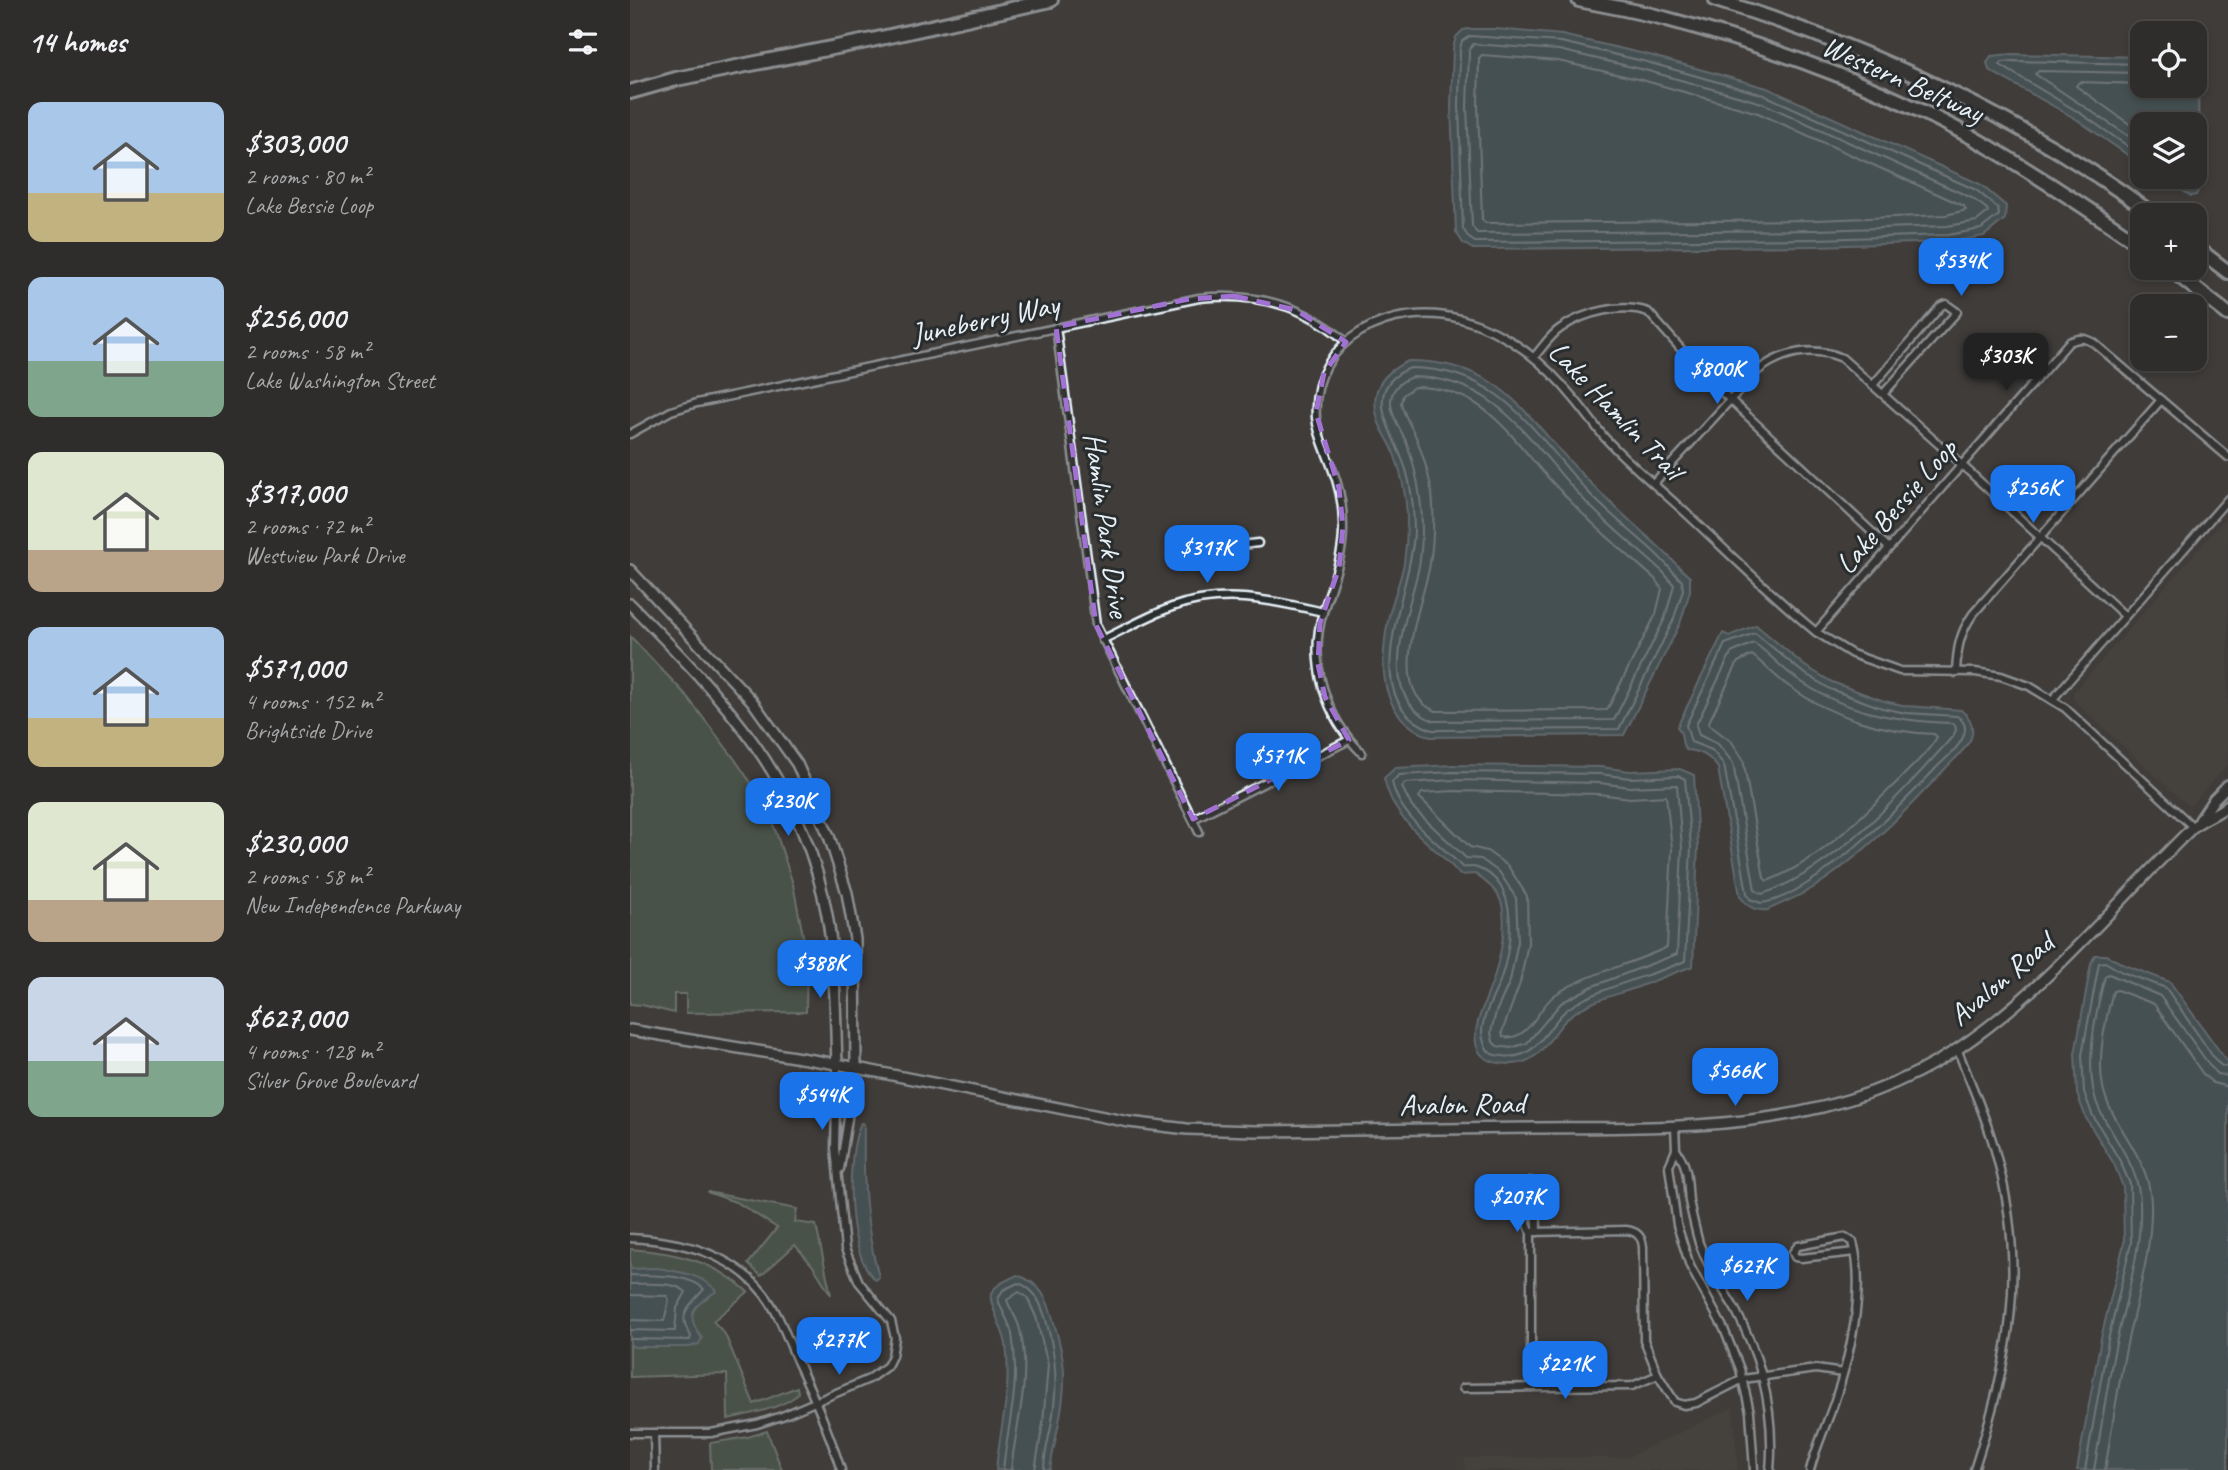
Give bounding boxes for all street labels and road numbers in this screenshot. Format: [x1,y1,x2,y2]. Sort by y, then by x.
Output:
street label: Western Beltway [1817,27,1991,132]
street label: Juneberry Way [906,284,1065,354]
street label: Lake Hamlin Trail [1540,333,1695,491]
street label: Lake Bessie Loop [1827,429,1966,582]
street label: Hamlin Park Drive [1075,430,1139,622]
street label: Avalon Road [1941,921,2064,1034]
street label: Avalon Road [1399,1084,1529,1124]

